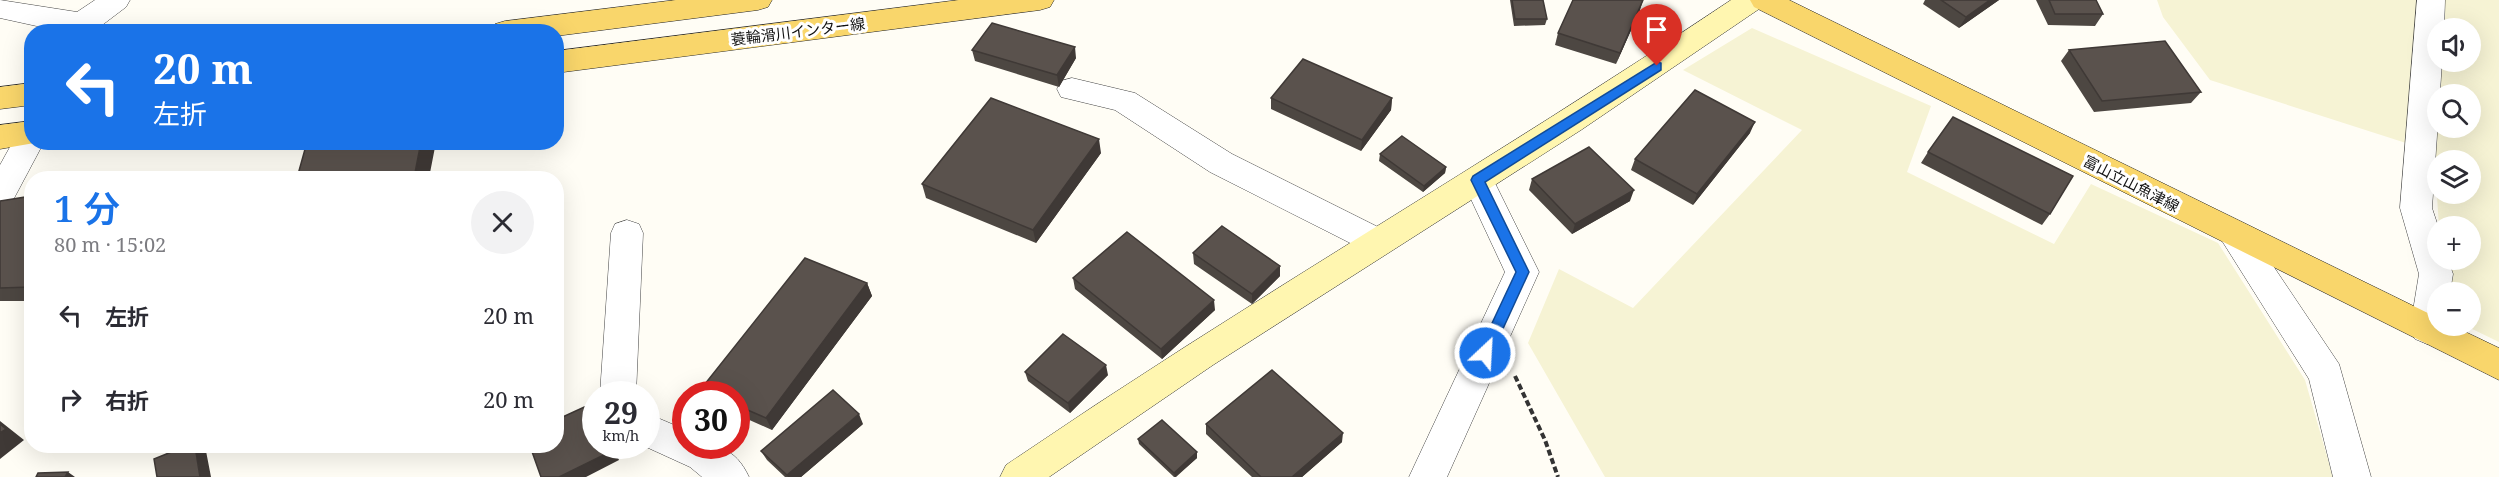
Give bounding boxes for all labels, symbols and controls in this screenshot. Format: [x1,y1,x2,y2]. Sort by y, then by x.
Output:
pin [1631,4,1682,66]
street label: 蓑輪滑川インター線 [730,13,866,49]
icon: arrive [1640,13,1673,46]
map controls [2427,18,2481,336]
button: sound [2427,18,2481,72]
text: 20 m [153,39,253,96]
icon: left [54,48,132,126]
button: search [2427,84,2481,138]
text: 左折 [153,95,207,132]
street label: 富山立山魚津線 [2080,150,2183,216]
button: layers [2427,150,2481,204]
text: 1 分 [54,184,120,233]
button: close [471,191,534,254]
button: + [2427,216,2481,270]
text: 80 m · 15:02 [54,231,166,258]
button: − [2427,282,2481,336]
icon: left [54,299,87,332]
text: 20 m [483,300,534,330]
text: 左折 [105,301,149,331]
position arrow [1453,321,1517,385]
speed limit sign: 30 [672,381,750,459]
icon: right [54,383,87,416]
text: 20 m [483,384,534,414]
text: 右折 [105,385,149,415]
text: 29 [604,392,638,433]
text: km/h [603,425,639,445]

